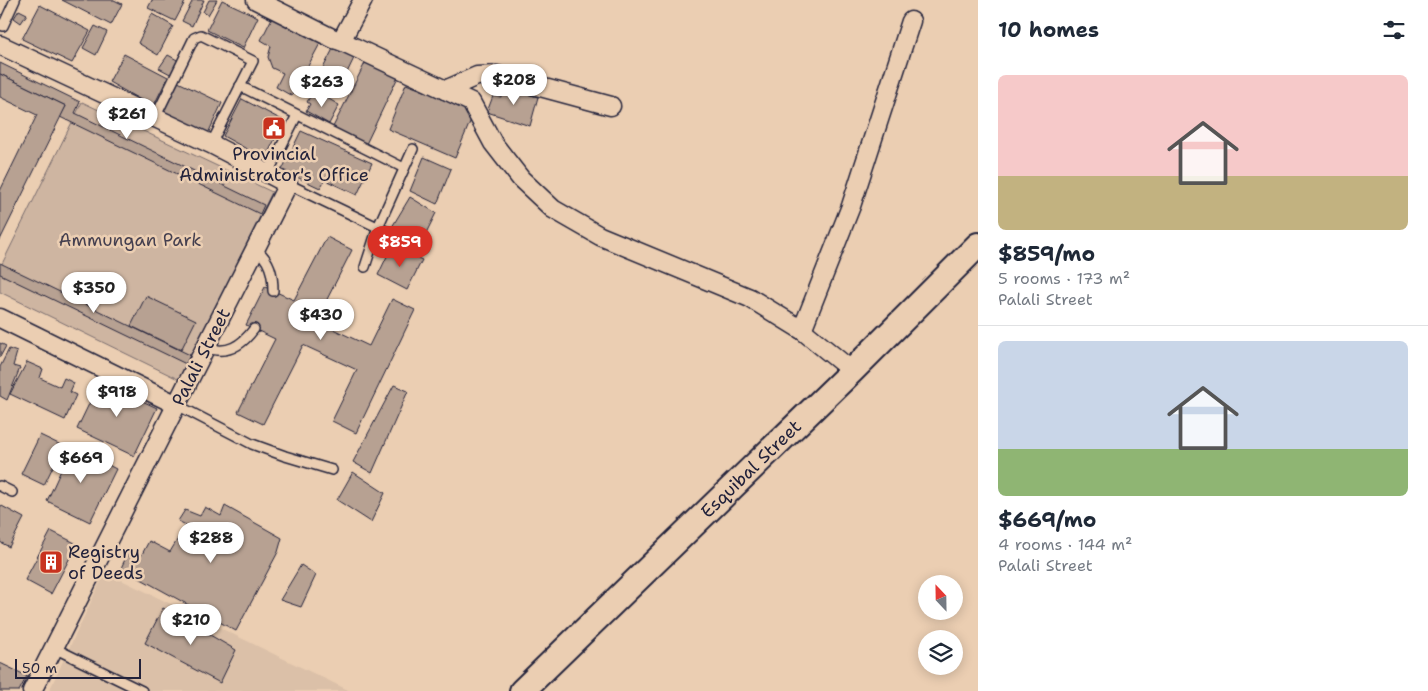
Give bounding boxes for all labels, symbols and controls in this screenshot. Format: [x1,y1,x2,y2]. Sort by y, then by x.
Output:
text: 10 homes [998,16,1099,44]
icon: filters [1380,16,1408,44]
pin: $208 [484,64,544,106]
pin: $263 [292,66,352,108]
text: $208 [492,69,536,90]
text: $263 [300,71,344,92]
pin: $261 [97,98,157,140]
text: $261 [108,103,146,124]
icon: home [1158,108,1248,198]
public building icon: Provincial Administrator's Office [261,115,287,141]
place label: Provincial Administrator's Office [179,142,369,187]
pin: $859 [370,226,430,268]
park label: Ammungan Park [59,228,201,252]
text: $859 [378,231,422,252]
text: $859/mo [998,240,1095,268]
text: 5 rooms · 173 m² [998,268,1130,289]
pin: $350 [64,272,124,314]
text: $350 [72,277,116,298]
text: Palali Street [998,289,1093,310]
pin: $430 [291,298,351,341]
street label: Palali Street [166,304,236,410]
text: $430 [299,304,343,325]
icon: home [1158,373,1248,463]
pin: $918 [87,376,147,418]
text: $918 [97,381,137,402]
street label: Esquibal Street [695,414,807,523]
pin: $669 [51,442,111,484]
text: $669 [59,447,103,468]
text: $669/mo [998,506,1096,534]
pin: $288 [181,522,241,564]
text: $288 [189,527,233,548]
text: 4 rooms · 144 m² [998,534,1132,555]
place label: Registry of Deeds [68,540,144,585]
building icon: Registry of Deeds [38,549,64,575]
text: Palali Street [998,555,1093,576]
north arrow [918,575,962,620]
map controls [918,575,963,675]
pin: $210 [161,604,221,646]
text: $210 [171,609,211,630]
button: layers [918,630,963,675]
scale bar [15,656,141,679]
text: 50 m [22,659,57,677]

